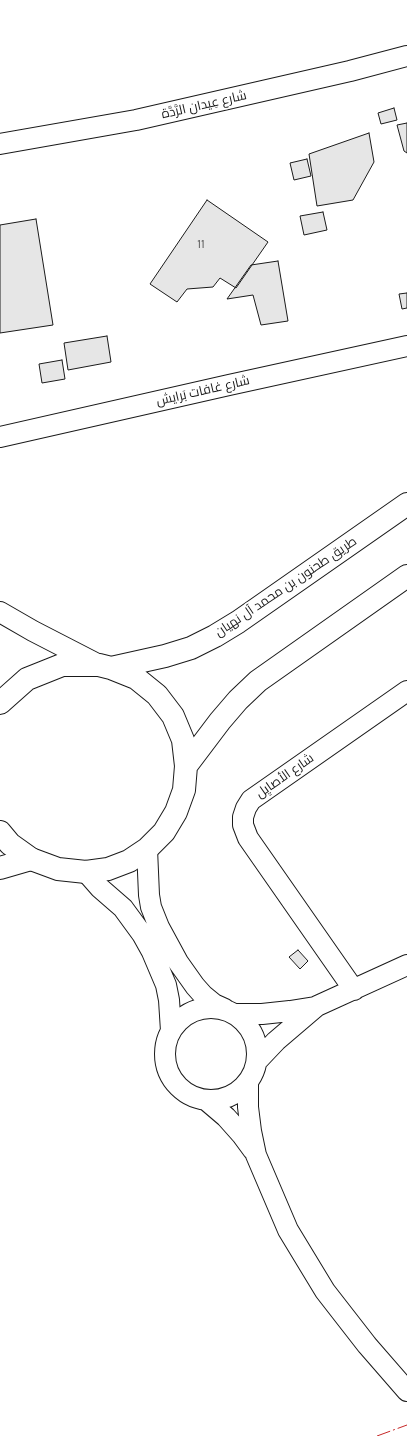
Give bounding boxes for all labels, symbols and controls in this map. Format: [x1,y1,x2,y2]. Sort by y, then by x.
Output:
street label: شارع عِيدان الرَّدَّة [160,88,248,122]
house number: 11 [197,238,205,252]
street label: شارع غافات بَرايش [155,373,251,409]
street label: طريق طحنون بن محمد آل نهيان [212,534,360,640]
street label: شارع الأصايِل [253,750,317,802]

